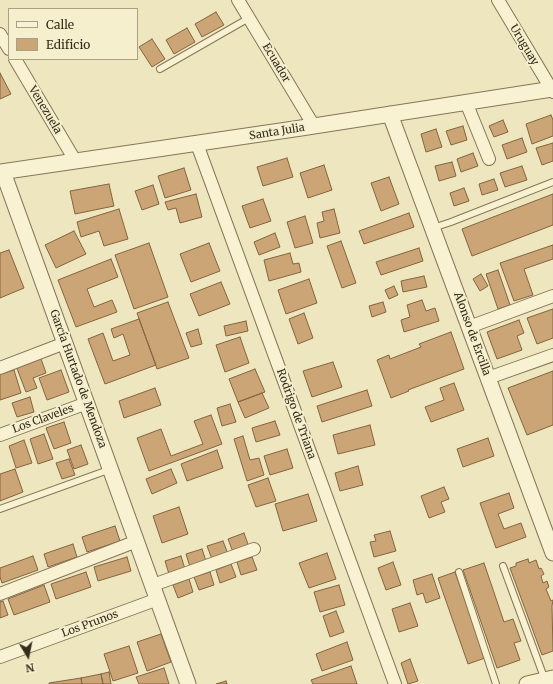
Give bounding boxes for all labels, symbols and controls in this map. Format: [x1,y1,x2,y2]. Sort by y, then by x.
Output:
legend [8,8,138,60]
text: Calle [46,17,74,32]
street label: Uruguay [507,22,541,68]
text: Edificio [46,37,90,52]
street label: Ecuador [259,41,293,85]
street label: Venezuela [26,84,64,136]
street label: Santa Julia [248,121,306,143]
street label: Alonso de Ercilla [451,290,493,378]
street label: García Hurtado de Mendoza [47,308,109,450]
street label: Rodrigo de Triana [274,367,318,461]
street label: Los Claveles [11,402,75,436]
street label: Los Prunos [60,608,120,640]
north arrow [8,636,48,676]
text: N [25,660,36,675]

